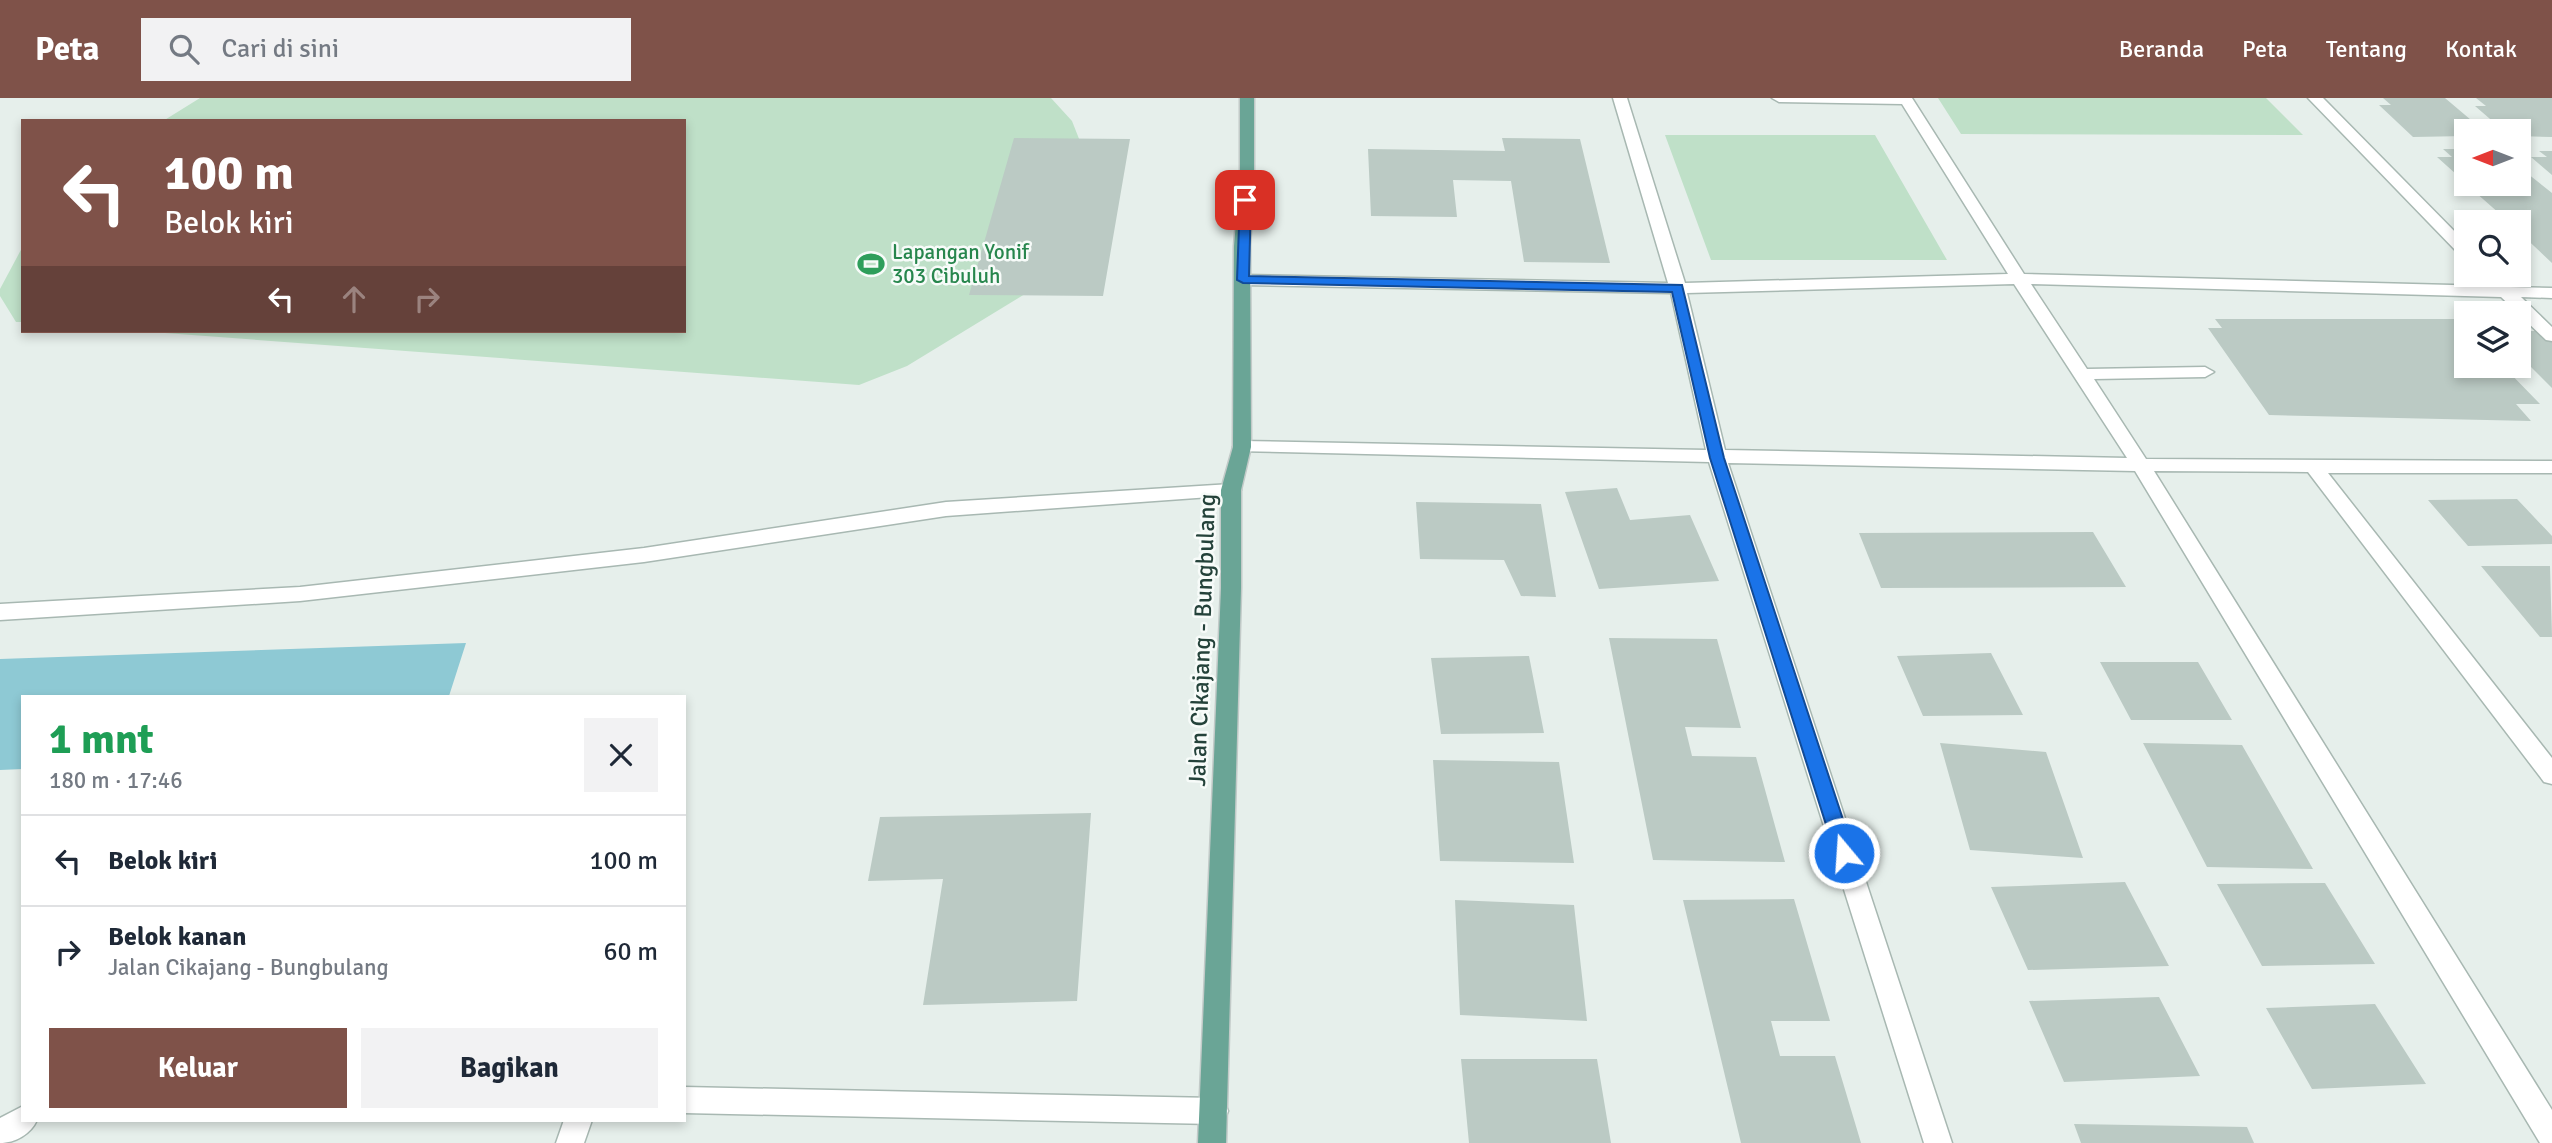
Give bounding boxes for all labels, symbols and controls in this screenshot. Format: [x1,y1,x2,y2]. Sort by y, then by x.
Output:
search box [141,18,631,81]
text: Peta [35,29,99,70]
icon: search [165,30,203,68]
text: Cari di sini [221,33,339,65]
text: Beranda [2119,34,2204,64]
text: Peta [2242,34,2288,64]
text: Tentang [2326,34,2407,64]
text: Kontak [2445,34,2517,64]
north arrow [2454,119,2530,196]
map controls [2454,119,2531,378]
text: 100 m [164,143,294,203]
icon: left [49,147,140,238]
pin [1215,170,1275,230]
icon: arrive [1226,181,1264,219]
text: Belok kiri [164,203,294,242]
button: search [2454,210,2531,287]
place label: Lapangan Yonif 303 Cibuluh [892,239,1030,289]
sports icon: Lapangan Yonif 303 Cibuluh [856,249,886,279]
icon: left [262,280,300,318]
icon: ahead [335,280,373,318]
icon: right [408,280,446,318]
button: layers [2454,301,2531,378]
street label: Jalan Cikajang - Bungbulang [1182,493,1222,787]
text: 1 mnt [49,714,154,765]
button: close [584,718,658,792]
text: 180 m · 17:46 [49,766,183,795]
position arrow [1807,816,1881,890]
icon: left [49,842,87,880]
text: Belok kiri [108,845,217,877]
text: 100 m [589,845,658,877]
text: Belok kanan [108,921,246,953]
icon: right [49,933,87,971]
text: 60 m [603,936,658,968]
text: Jalan Cikajang - Bungbulang [108,953,389,982]
button: Keluar [49,1028,347,1108]
button: Bagikan [361,1028,658,1108]

